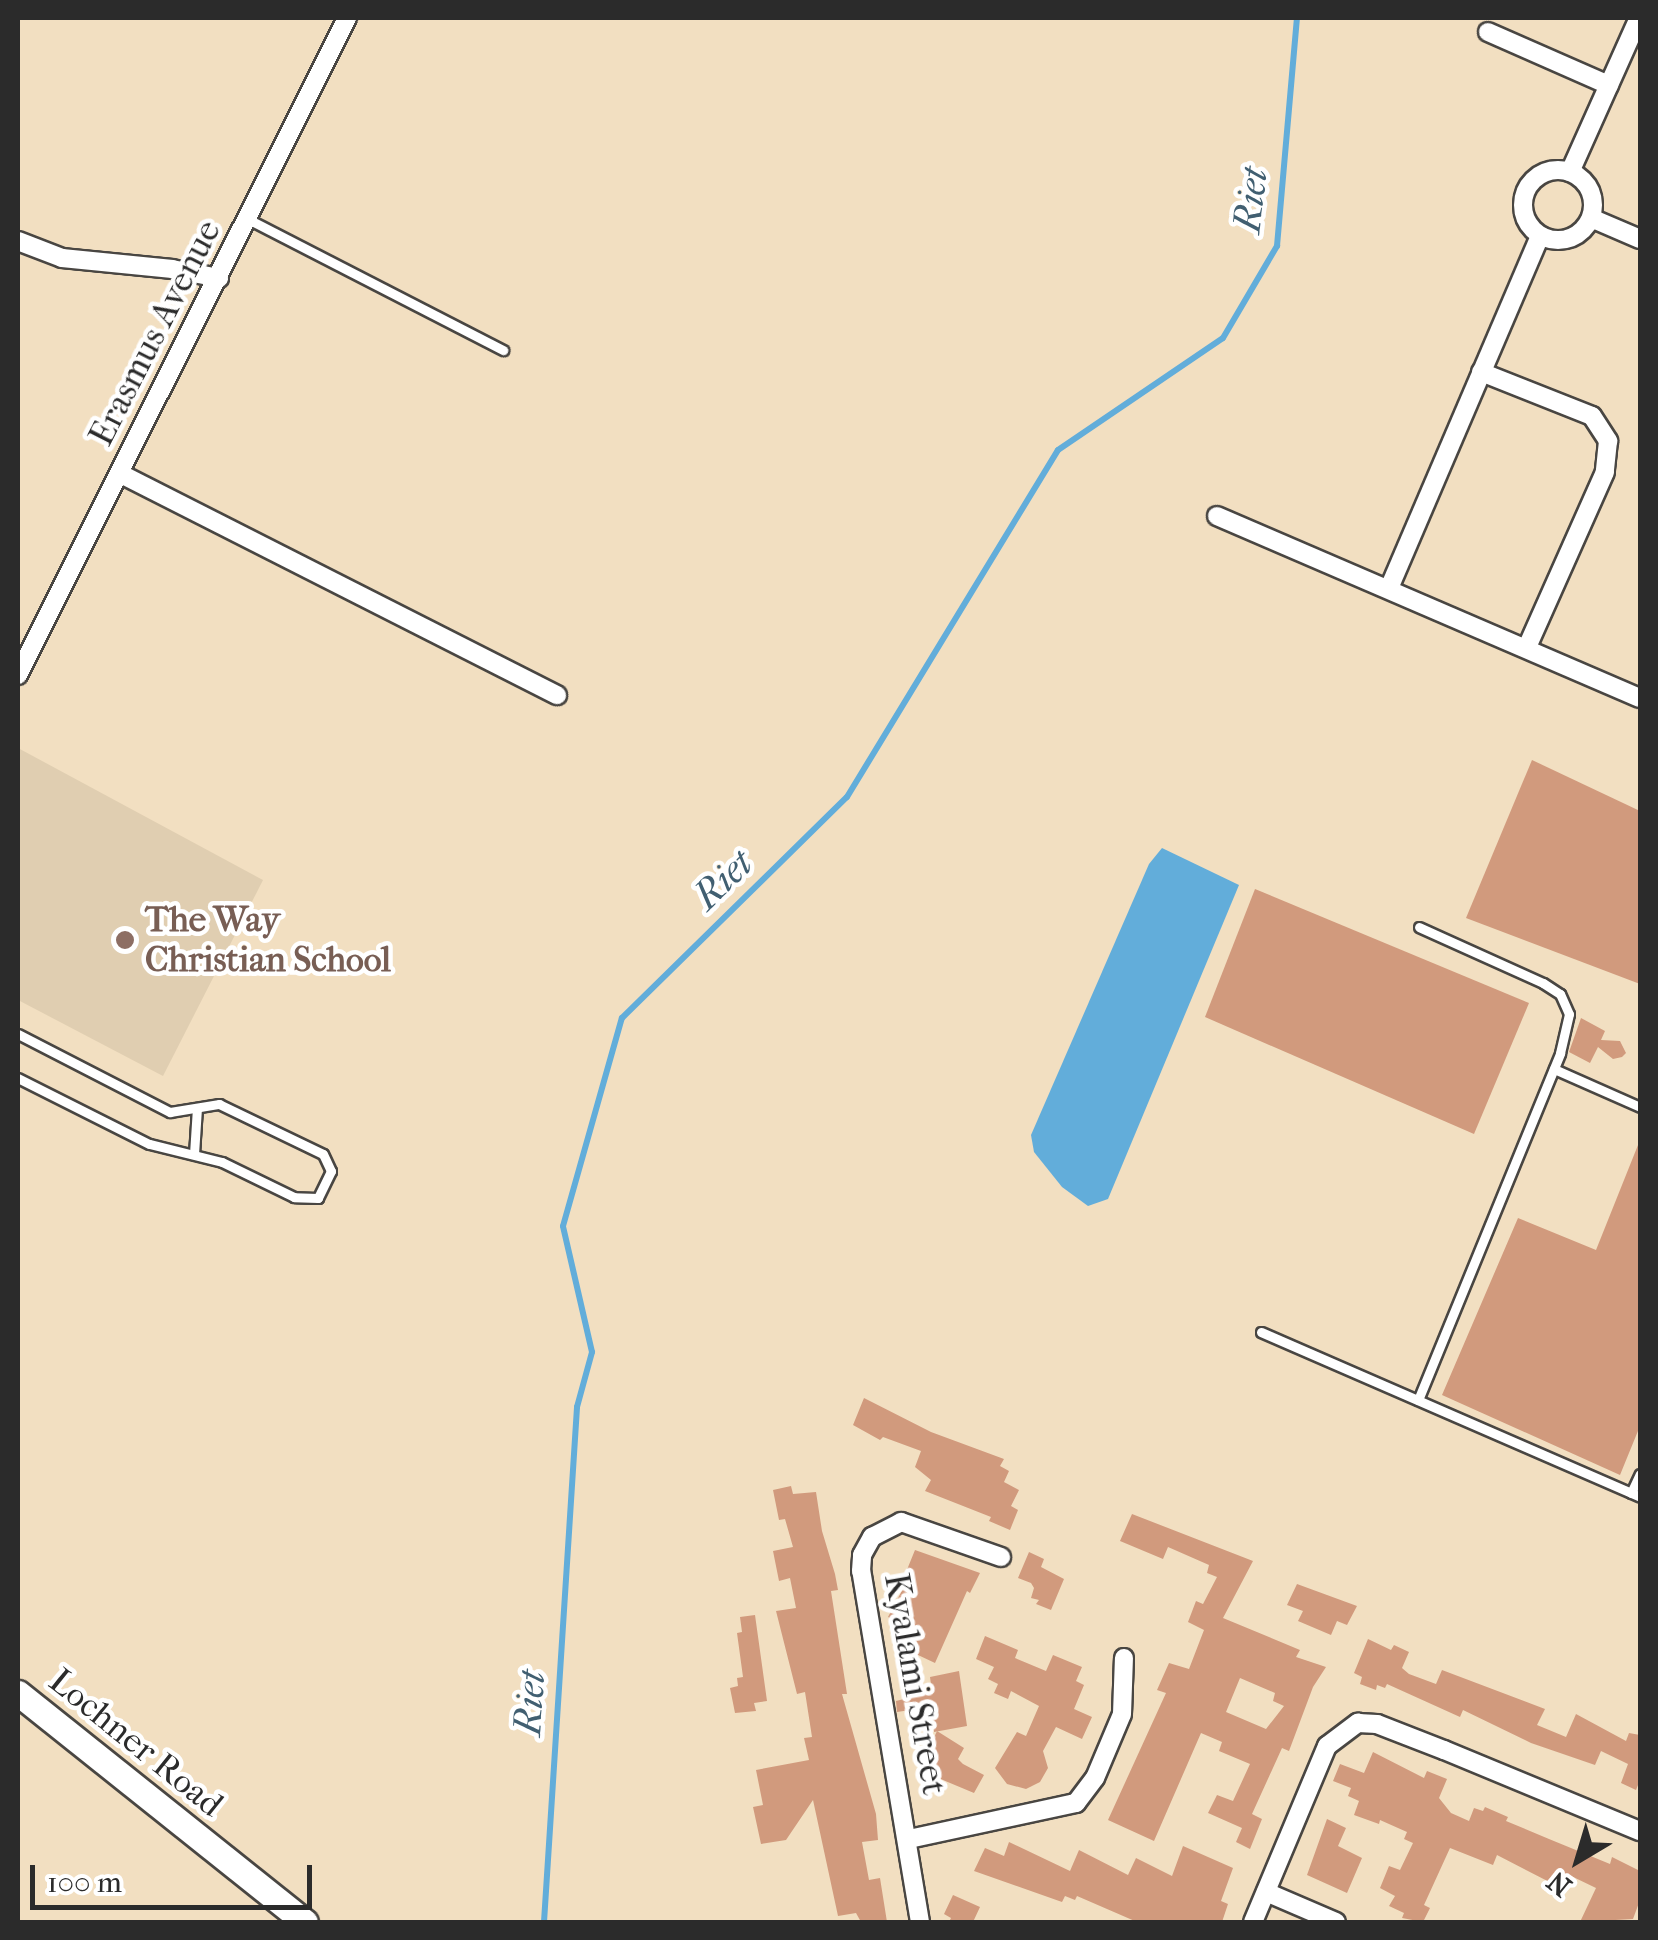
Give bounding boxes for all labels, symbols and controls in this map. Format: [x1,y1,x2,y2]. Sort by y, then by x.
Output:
water label: Riet [1224,165,1278,235]
street label: Erasmus Avenue [80,213,230,453]
water label: Riet [684,841,762,919]
place label: The Way Christian School [145,899,391,981]
marker: The Way Christian School [114,929,136,951]
street label: Kyalami Street [875,1570,955,1798]
street label: Lochner Road [41,1660,231,1826]
water label: Riet [505,1669,555,1737]
north arrow [1528,1810,1628,1910]
scale bar [35,1845,318,1907]
text: N [1541,1864,1578,1904]
text: 100 m [47,1865,122,1900]

